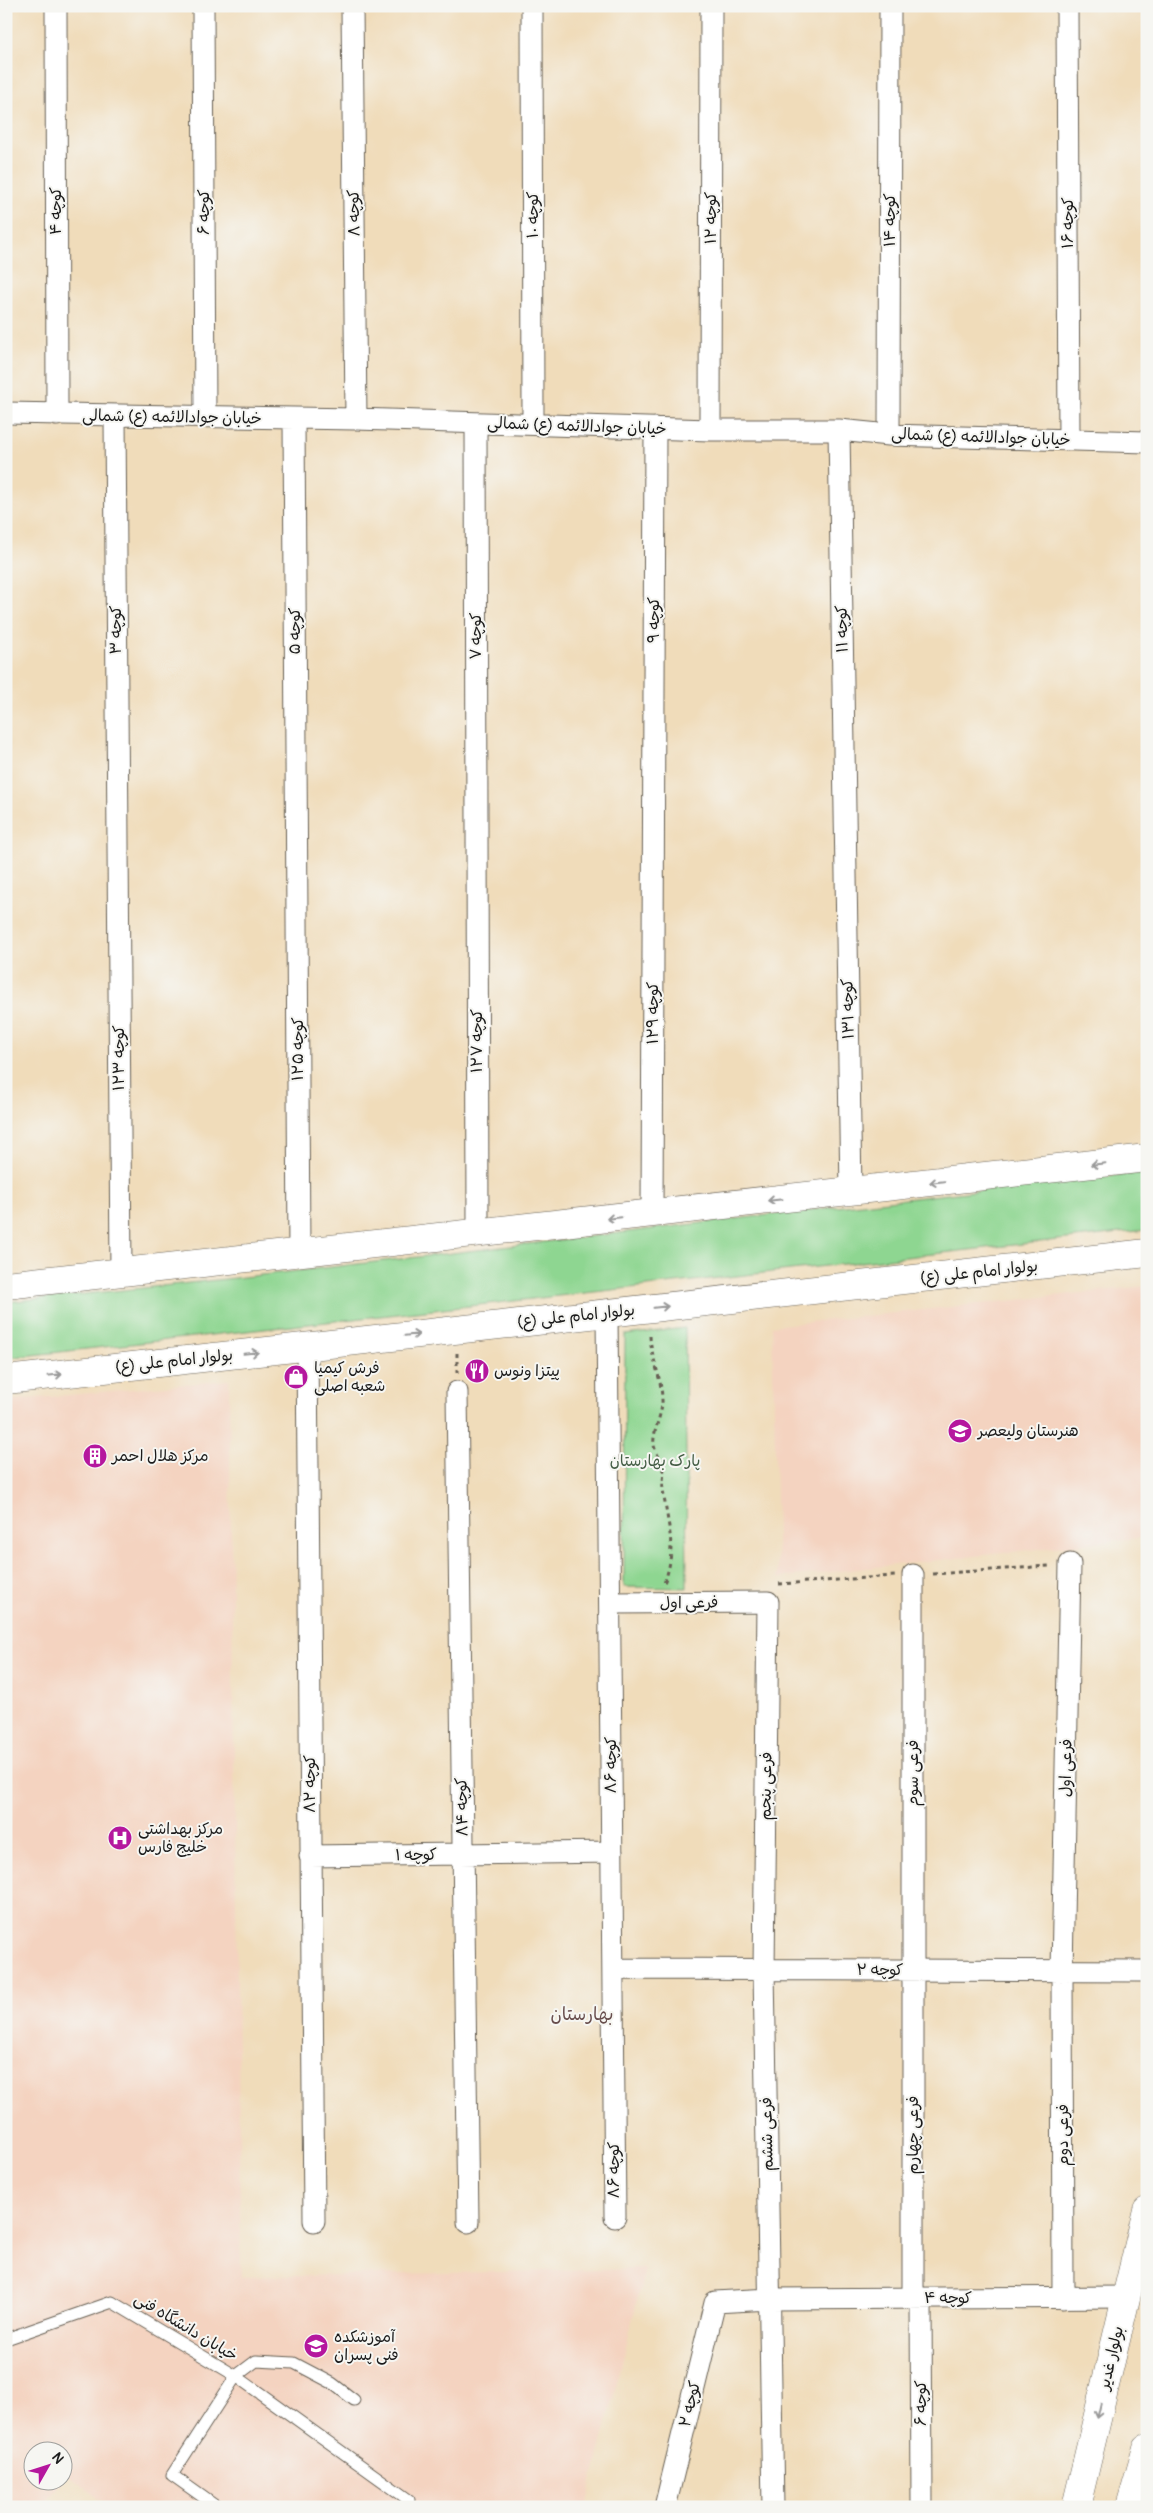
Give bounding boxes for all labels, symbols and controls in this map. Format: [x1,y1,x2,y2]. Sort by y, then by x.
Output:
street label: کوچه ۴ [46,187,66,235]
street label: کوچه ۶ [194,189,214,235]
street label: کوچه ۸ [344,189,364,237]
street label: کوچه ۱۰ [523,191,543,239]
street label: کوچه ۱۲ [701,192,721,244]
street label: کوچه ۱۴ [880,193,900,247]
street label: کوچه ۱۶ [1058,197,1078,249]
street label: خیابان جوادالائمه (ع) شمالی [82,405,262,430]
street label: خیابان جوادالائمه (ع) شمالی [487,413,667,440]
street label: خیابان جوادالائمه (ع) شمالی [891,424,1071,451]
street label: کوچه ۹ [644,597,664,643]
street label: کوچه ۳ [106,605,126,655]
street label: کوچه ۱۱ [832,605,852,653]
street label: کوچه ۵ [285,607,305,655]
street label: کوچه ۷ [466,612,486,660]
street label: کوچه ۱۳۱ [837,978,859,1040]
street label: کوچه ۱۲۹ [643,981,663,1044]
street label: کوچه ۱۲۷ [467,1009,487,1073]
street label: کوچه ۱۲۵ [288,1017,308,1081]
street label: کوچه ۱۲۳ [109,1025,129,1091]
one-way arrow [1091,1159,1107,1169]
one-way arrow [929,1177,945,1187]
one-way arrow [768,1195,784,1205]
one-way arrow [606,1213,622,1223]
street label: بولوار امام علی (ع) [919,1256,1039,1290]
street label: بولوار امام علی (ع) [516,1300,636,1334]
one-way arrow [653,1302,669,1312]
one-way arrow [404,1330,420,1340]
street label: بولوار امام علی (ع) [114,1345,234,1379]
one-way arrow [243,1348,259,1358]
place label: فرش کیمیا شعبه اصلی [314,1358,385,1396]
restaurant icon: پیتزا ونوس [464,1358,490,1384]
place label: پیتزا ونوس [494,1361,560,1381]
shop icon: فرش کیمیا شعبه اصلی [283,1364,309,1390]
one-way arrow [46,1370,62,1380]
school or university icon: هنرستان ولیعصر [947,1418,973,1444]
place label: هنرستان ولیعصر [976,1421,1079,1441]
building icon: مرکز هلال احمر [82,1443,108,1469]
place label: مرکز هلال احمر [110,1446,208,1466]
park label: پارک بهارستان [610,1451,700,1471]
street label: فرعی اول [660,1592,718,1614]
street label: کوچه ۸۶ [601,1736,621,1794]
street label: فرعی اول [1055,1739,1077,1797]
street label: فرعی سوم [903,1740,925,1806]
street label: فرعی پنجم [755,1751,779,1821]
street label: کوچه ۸۲ [300,1755,320,1813]
street label: کوچه ۸۴ [451,1777,473,1837]
place label: مرکز بهداشتی خلیج فارس [138,1819,223,1857]
hospital icon: مرکز بهداشتی خلیج فارس [107,1825,133,1851]
street label: کوچه ۱ [395,1845,437,1865]
street label: کوچه ۲ [857,1960,904,1980]
district label: بهارستان [550,2003,614,2026]
street label: فرعی چهارم [903,2096,925,2174]
street label: فرعی ششم [756,2097,780,2171]
street label: فرعی دوم [1053,2104,1075,2166]
street label: کوچه ۸۶ [604,2141,624,2199]
street label: خیابان دانشگاه فنی [131,2288,241,2366]
street label: کوچه ۴ [924,2288,972,2308]
street label: بولوار غدیر [1093,2324,1128,2394]
place label: آموزشکده فنی پسران [334,2327,399,2365]
school or university icon: آموزشکده فنی پسران [303,2333,329,2359]
street label: کوچه ۲ [675,2379,705,2429]
street label: کوچه ۶ [911,2380,931,2426]
one-way arrow [1094,2402,1103,2418]
north arrow [22,2440,72,2490]
text: N [48,2449,67,2467]

